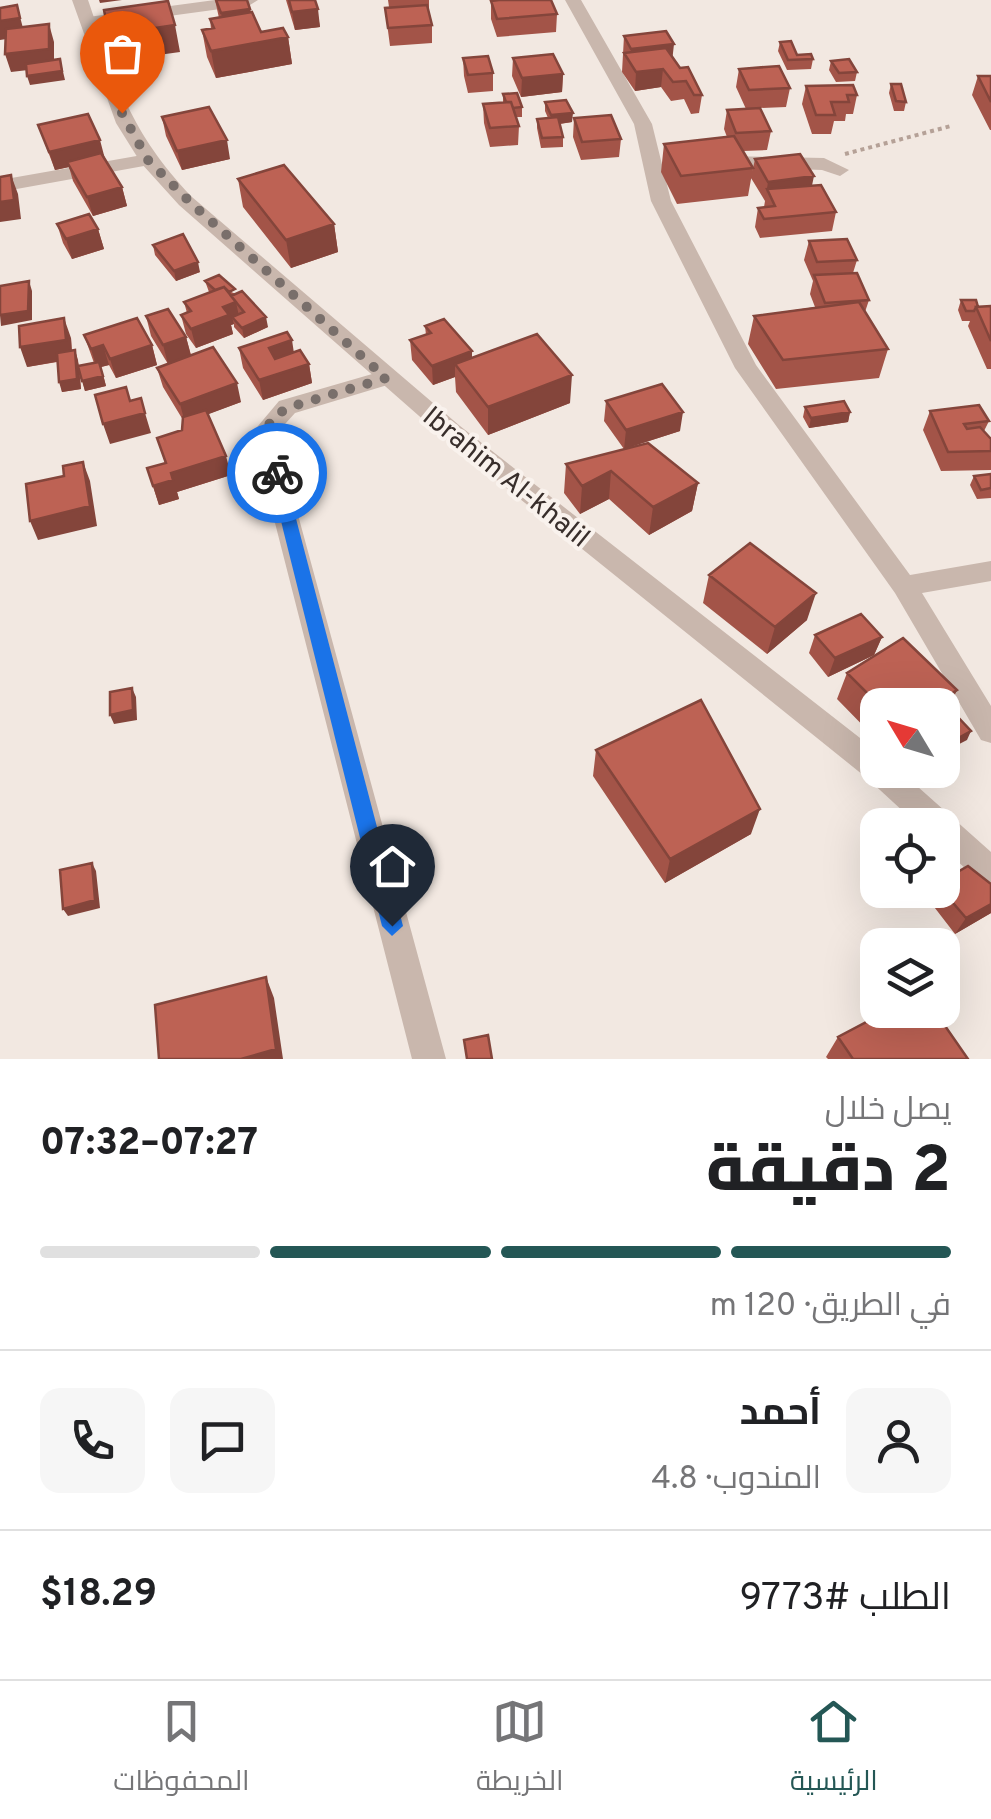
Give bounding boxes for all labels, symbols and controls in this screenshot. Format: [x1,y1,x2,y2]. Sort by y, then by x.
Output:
pin [80,11,165,114]
icon: bag [95,26,150,81]
street label: Ibrahim Al-khalil [414,400,596,557]
courier [227,423,327,523]
icon: bike [250,446,305,501]
north arrow [860,688,960,788]
map controls [860,688,960,1028]
button: locate [860,808,960,908]
pin [350,824,435,927]
icon: home [365,839,420,894]
button: layers [860,928,960,1028]
text: يصل خلال [825,1091,951,1131]
text: 07:27–07:32 [40,1120,258,1169]
text: 2 دقيقة [706,1133,951,1215]
text: في الطريق · 120 m [710,1287,951,1327]
button: phone [40,1388,145,1493]
button: chat [170,1388,275,1493]
button: person [846,1388,951,1493]
text: أحمد [740,1390,821,1439]
text: المندوب · 4.8 [651,1460,821,1500]
text: $18.29 [40,1571,157,1620]
text: الطلب #9773 [739,1575,951,1624]
tab: المحفوظات [113,1694,250,1806]
tab: الخريطة [476,1694,563,1806]
tab: الرئيسية [790,1694,878,1806]

